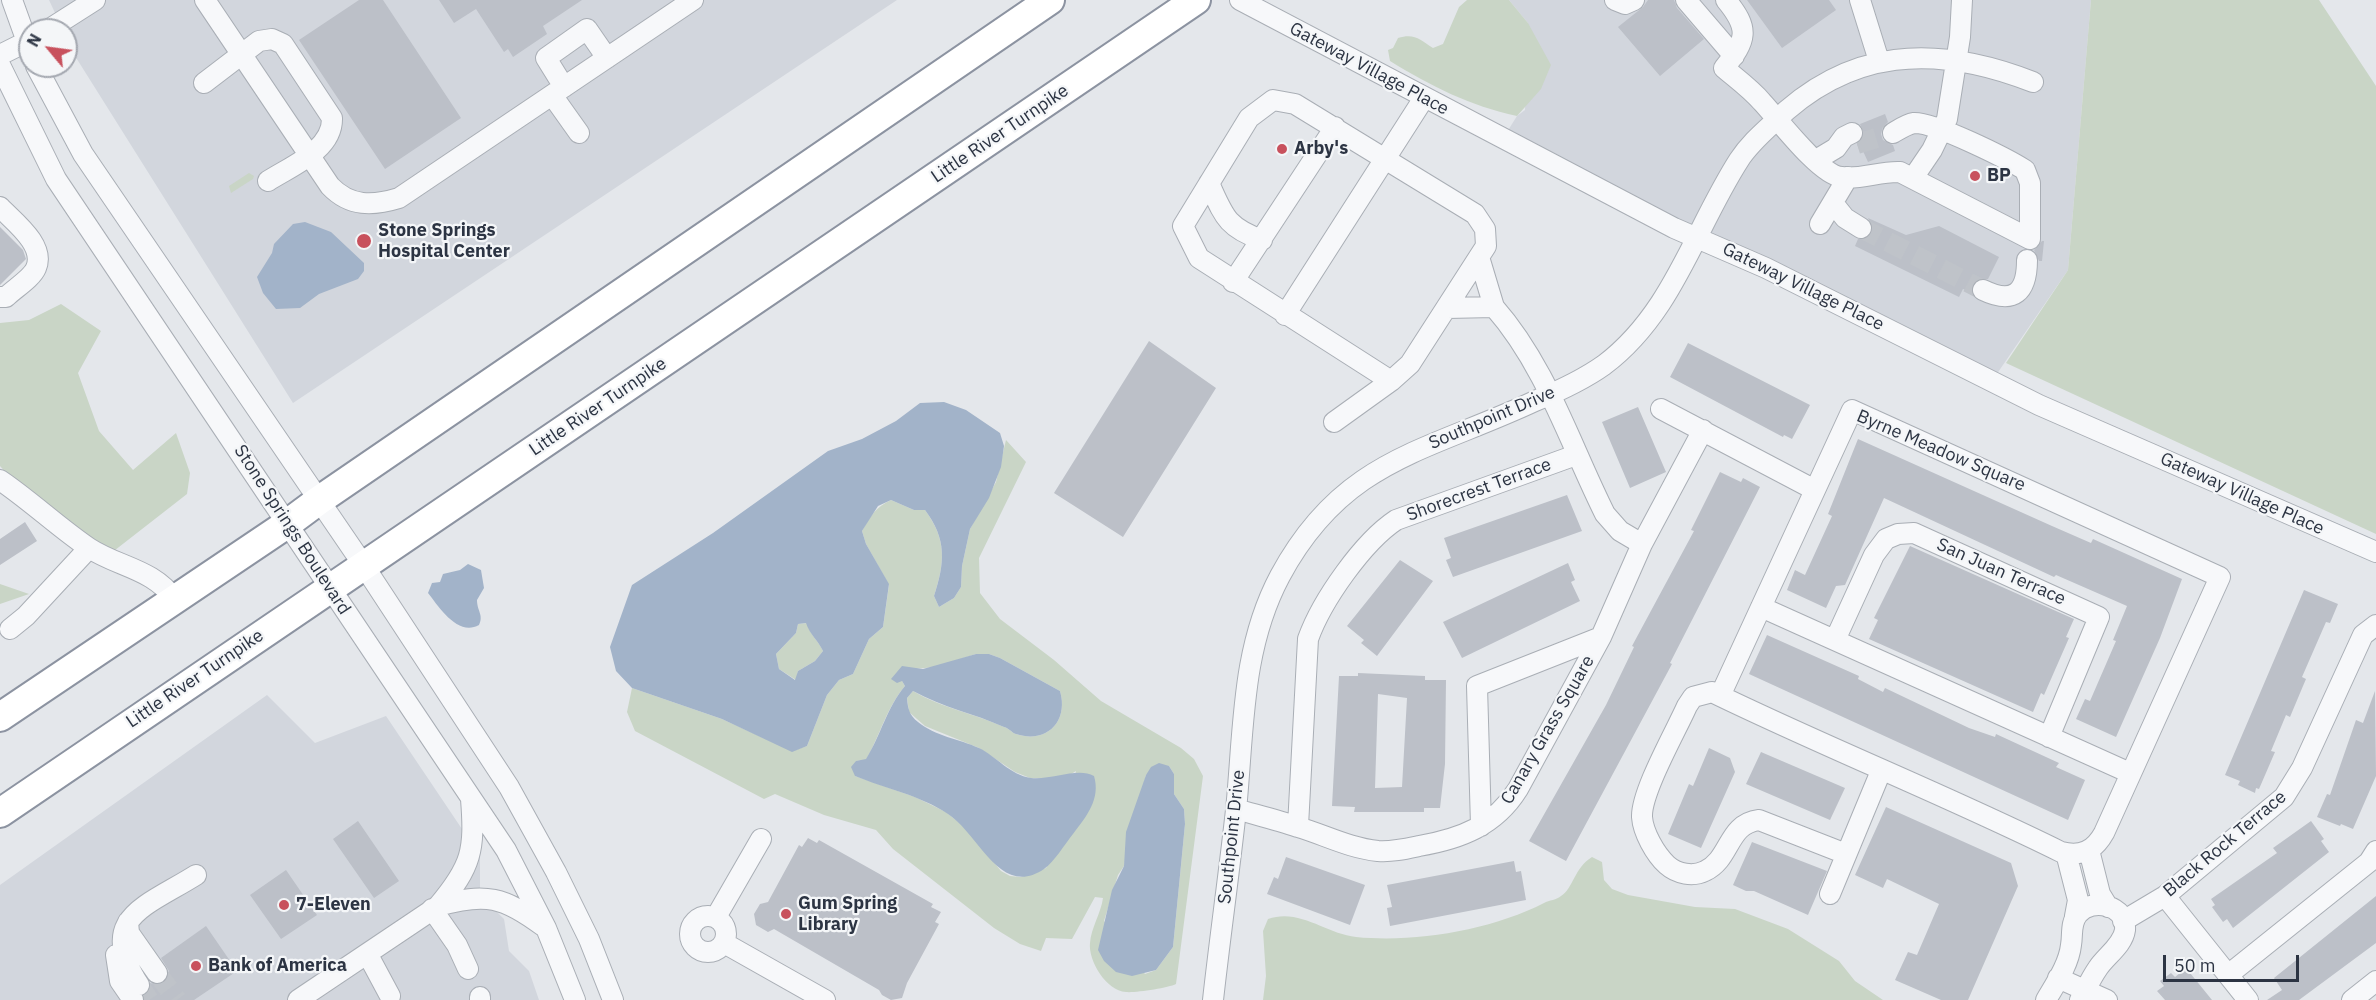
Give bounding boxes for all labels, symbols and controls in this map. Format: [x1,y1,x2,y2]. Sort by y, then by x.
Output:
north arrow [18,18,78,78]
street label: Gateway Village Place [1286,18,1452,120]
text: N [22,30,46,50]
street label: Little River Turnpike [927,80,1073,188]
place label: Arby's [1294,138,1348,160]
marker: Arby's [1275,142,1289,156]
place label: BP [1987,165,2011,187]
marker: BP [1968,169,1982,183]
place label: Stone Springs Hospital Center [378,220,510,262]
marker: Stone Springs Hospital Center [355,232,373,250]
street label: Gateway Village Place [1719,238,1887,336]
street label: Little River Turnpike [525,353,671,461]
street label: Southpoint Drive [1426,382,1558,454]
street label: Byrne Meadow Square [1853,406,2029,496]
street label: Stone Springs Boulevard [229,441,355,619]
street label: Gateway Village Place [2157,448,2327,540]
street label: Shorecrest Terrace [1404,454,1554,526]
street label: San Juan Terrace [1933,534,2069,610]
street label: Little River Turnpike [122,625,268,733]
street label: Canary Grass Square [1497,652,1599,808]
street label: Southpoint Drive [1214,769,1250,905]
street label: Black Rock Terrace [2159,786,2291,902]
place label: Gum Spring Library [798,893,897,936]
place label: 7-Eleven [296,894,371,916]
marker: 7-Eleven [277,898,291,912]
marker: Gum Spring Library [779,907,793,921]
scale bar [2166,943,2302,981]
text: 50 m [2174,954,2216,977]
place label: Bank of America [208,955,347,977]
marker: Bank of America [189,959,203,973]

